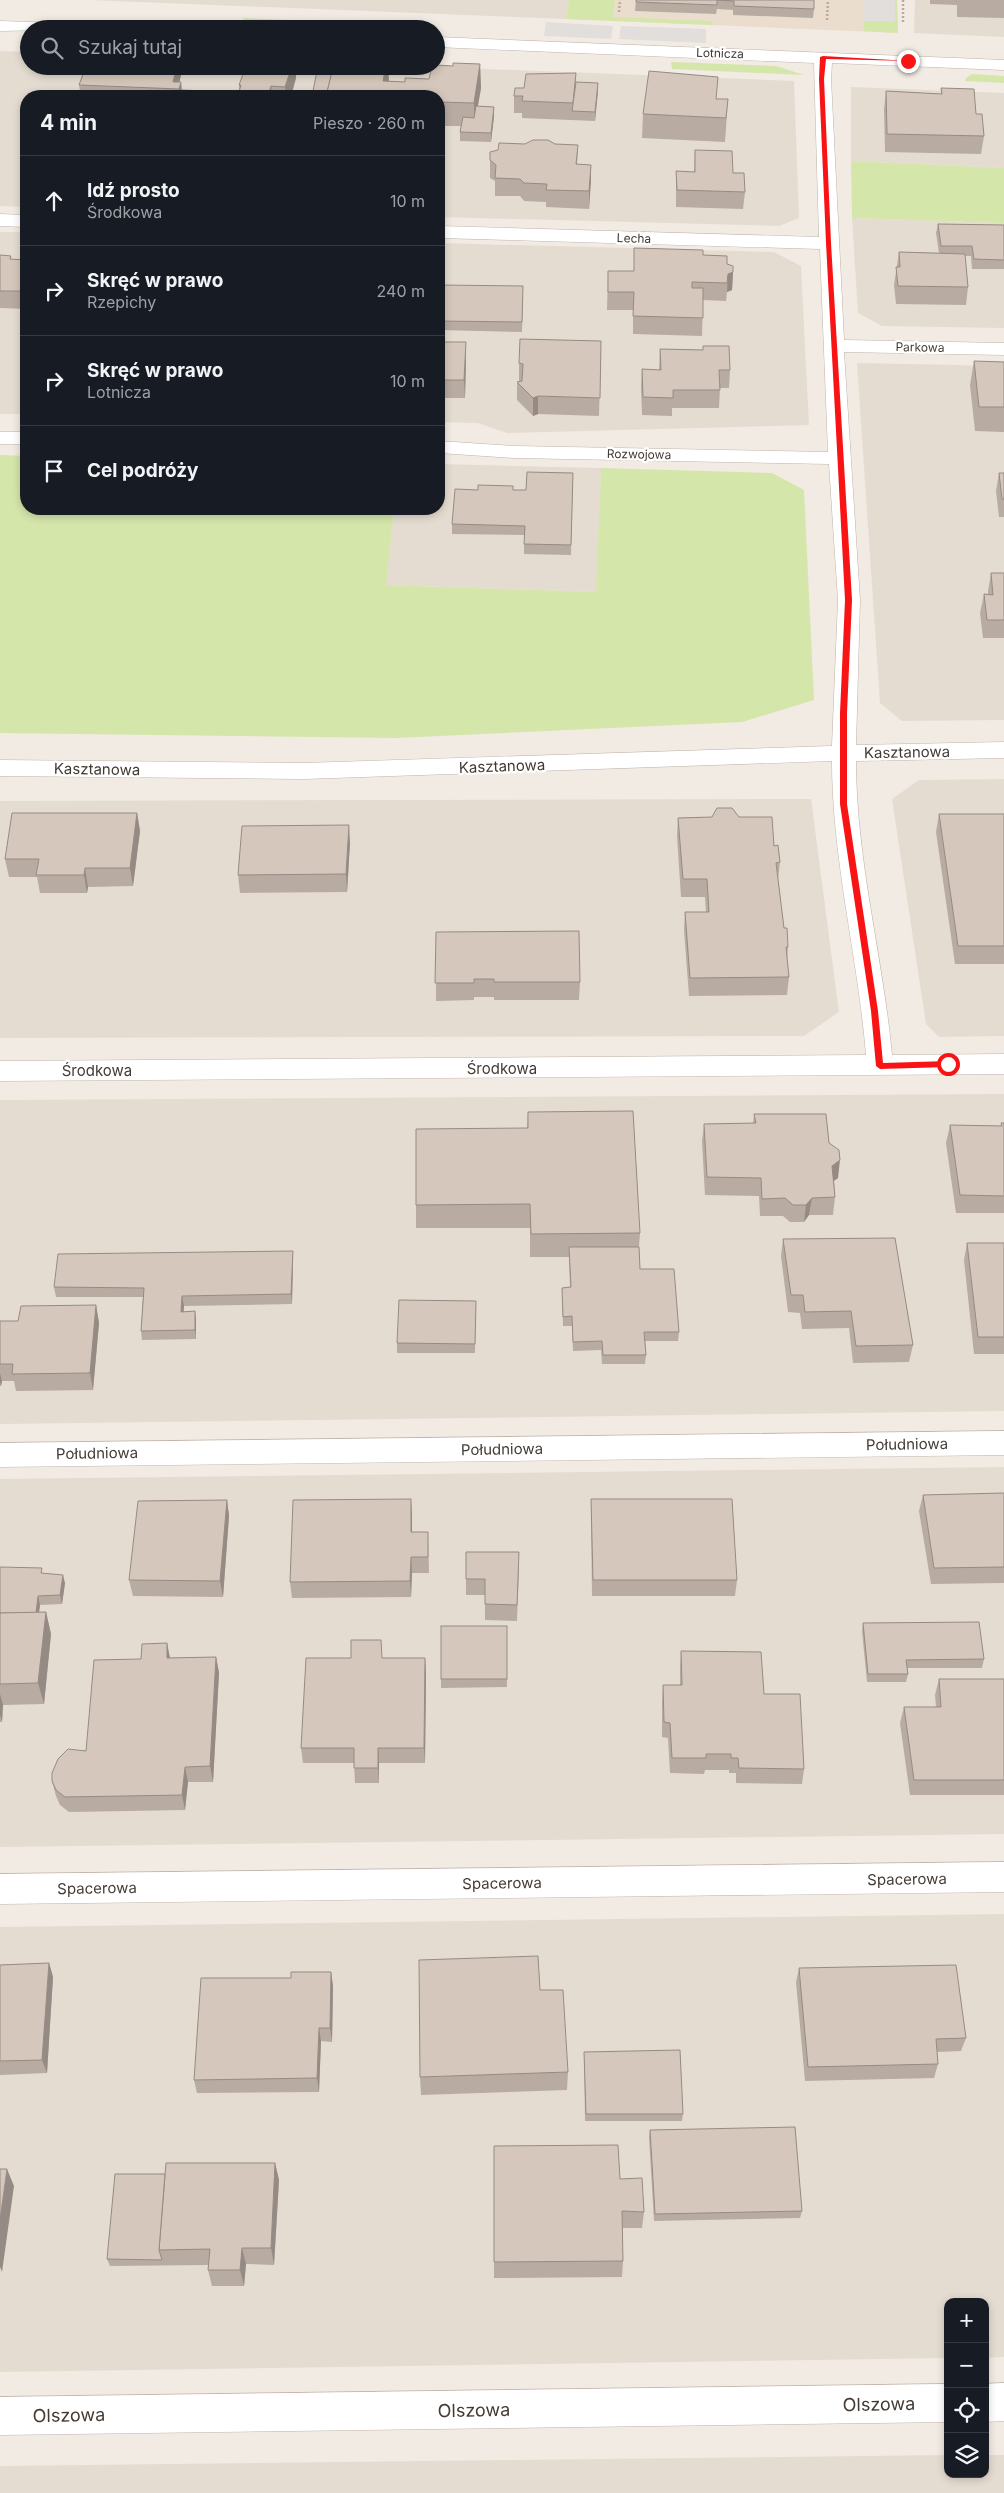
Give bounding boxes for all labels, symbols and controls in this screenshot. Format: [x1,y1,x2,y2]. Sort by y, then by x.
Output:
search box [20,20,445,75]
icon: search [38,34,66,62]
text: Szukaj tutaj [78,36,182,59]
street label: Lotnicza [696,45,744,61]
route end [897,50,920,73]
text: 4 min [40,110,97,135]
text: Pieszo · 260 m [313,113,425,133]
text: Idź prosto [87,179,180,202]
icon: ahead [40,187,68,215]
text: 10 m [390,191,425,211]
text: Środkowa [87,202,162,222]
street label: Lecha [617,230,651,246]
text: Skręć w prawo [87,269,223,292]
icon: right [40,277,68,305]
text: 240 m [377,281,425,301]
text: Rzepichy [87,292,156,312]
street label: Parkowa [895,339,945,355]
text: Skręć w prawo [87,359,223,382]
icon: right [40,367,68,395]
text: 10 m [390,371,425,391]
text: Lotnicza [87,382,151,402]
street label: Rozwojowa [607,446,671,462]
icon: arrive [40,457,68,485]
text: Cel podróży [87,459,199,482]
street label: Kasztanowa [864,742,950,762]
street label: Kasztanowa [458,755,546,777]
street label: Kasztanowa [54,759,140,779]
route start [937,1053,960,1076]
street label: Środkowa [467,1059,537,1078]
street label: Środkowa [62,1061,132,1080]
street label: Południowa [866,1434,948,1454]
street label: Południowa [461,1439,543,1459]
street label: Południowa [56,1443,138,1463]
street label: Spacerowa [867,1869,947,1889]
street label: Spacerowa [462,1873,542,1893]
street label: Spacerowa [57,1878,137,1898]
map controls [944,2298,989,2478]
button: + [944,2298,989,2343]
button: − [944,2343,989,2388]
button: locate [944,2388,989,2433]
street label: Olszowa [843,2393,915,2415]
street label: Olszowa [438,2399,510,2421]
street label: Olszowa [33,2404,105,2426]
button: layers [944,2433,989,2478]

